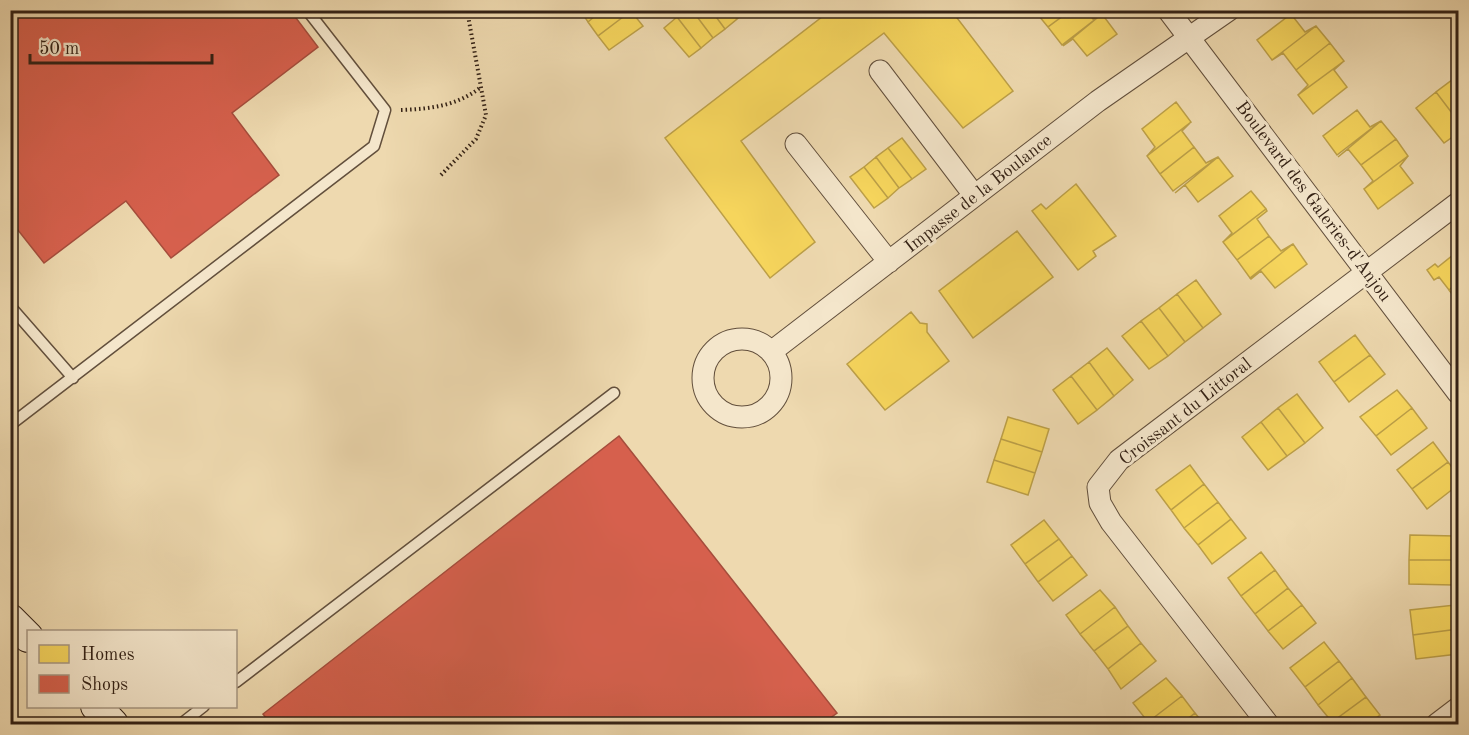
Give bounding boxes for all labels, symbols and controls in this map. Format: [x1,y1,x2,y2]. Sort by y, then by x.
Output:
scale bar [30,27,212,65]
text: 50 m [39,40,79,58]
street label: Boulevard des Galeries-d'Anjou [1232,98,1395,305]
street label: Impasse de la Boulance [902,131,1055,256]
street label: Croissant du Littoral [1116,355,1255,469]
legend [27,630,237,708]
text: Homes [81,646,135,664]
text: Shops [81,676,128,694]

